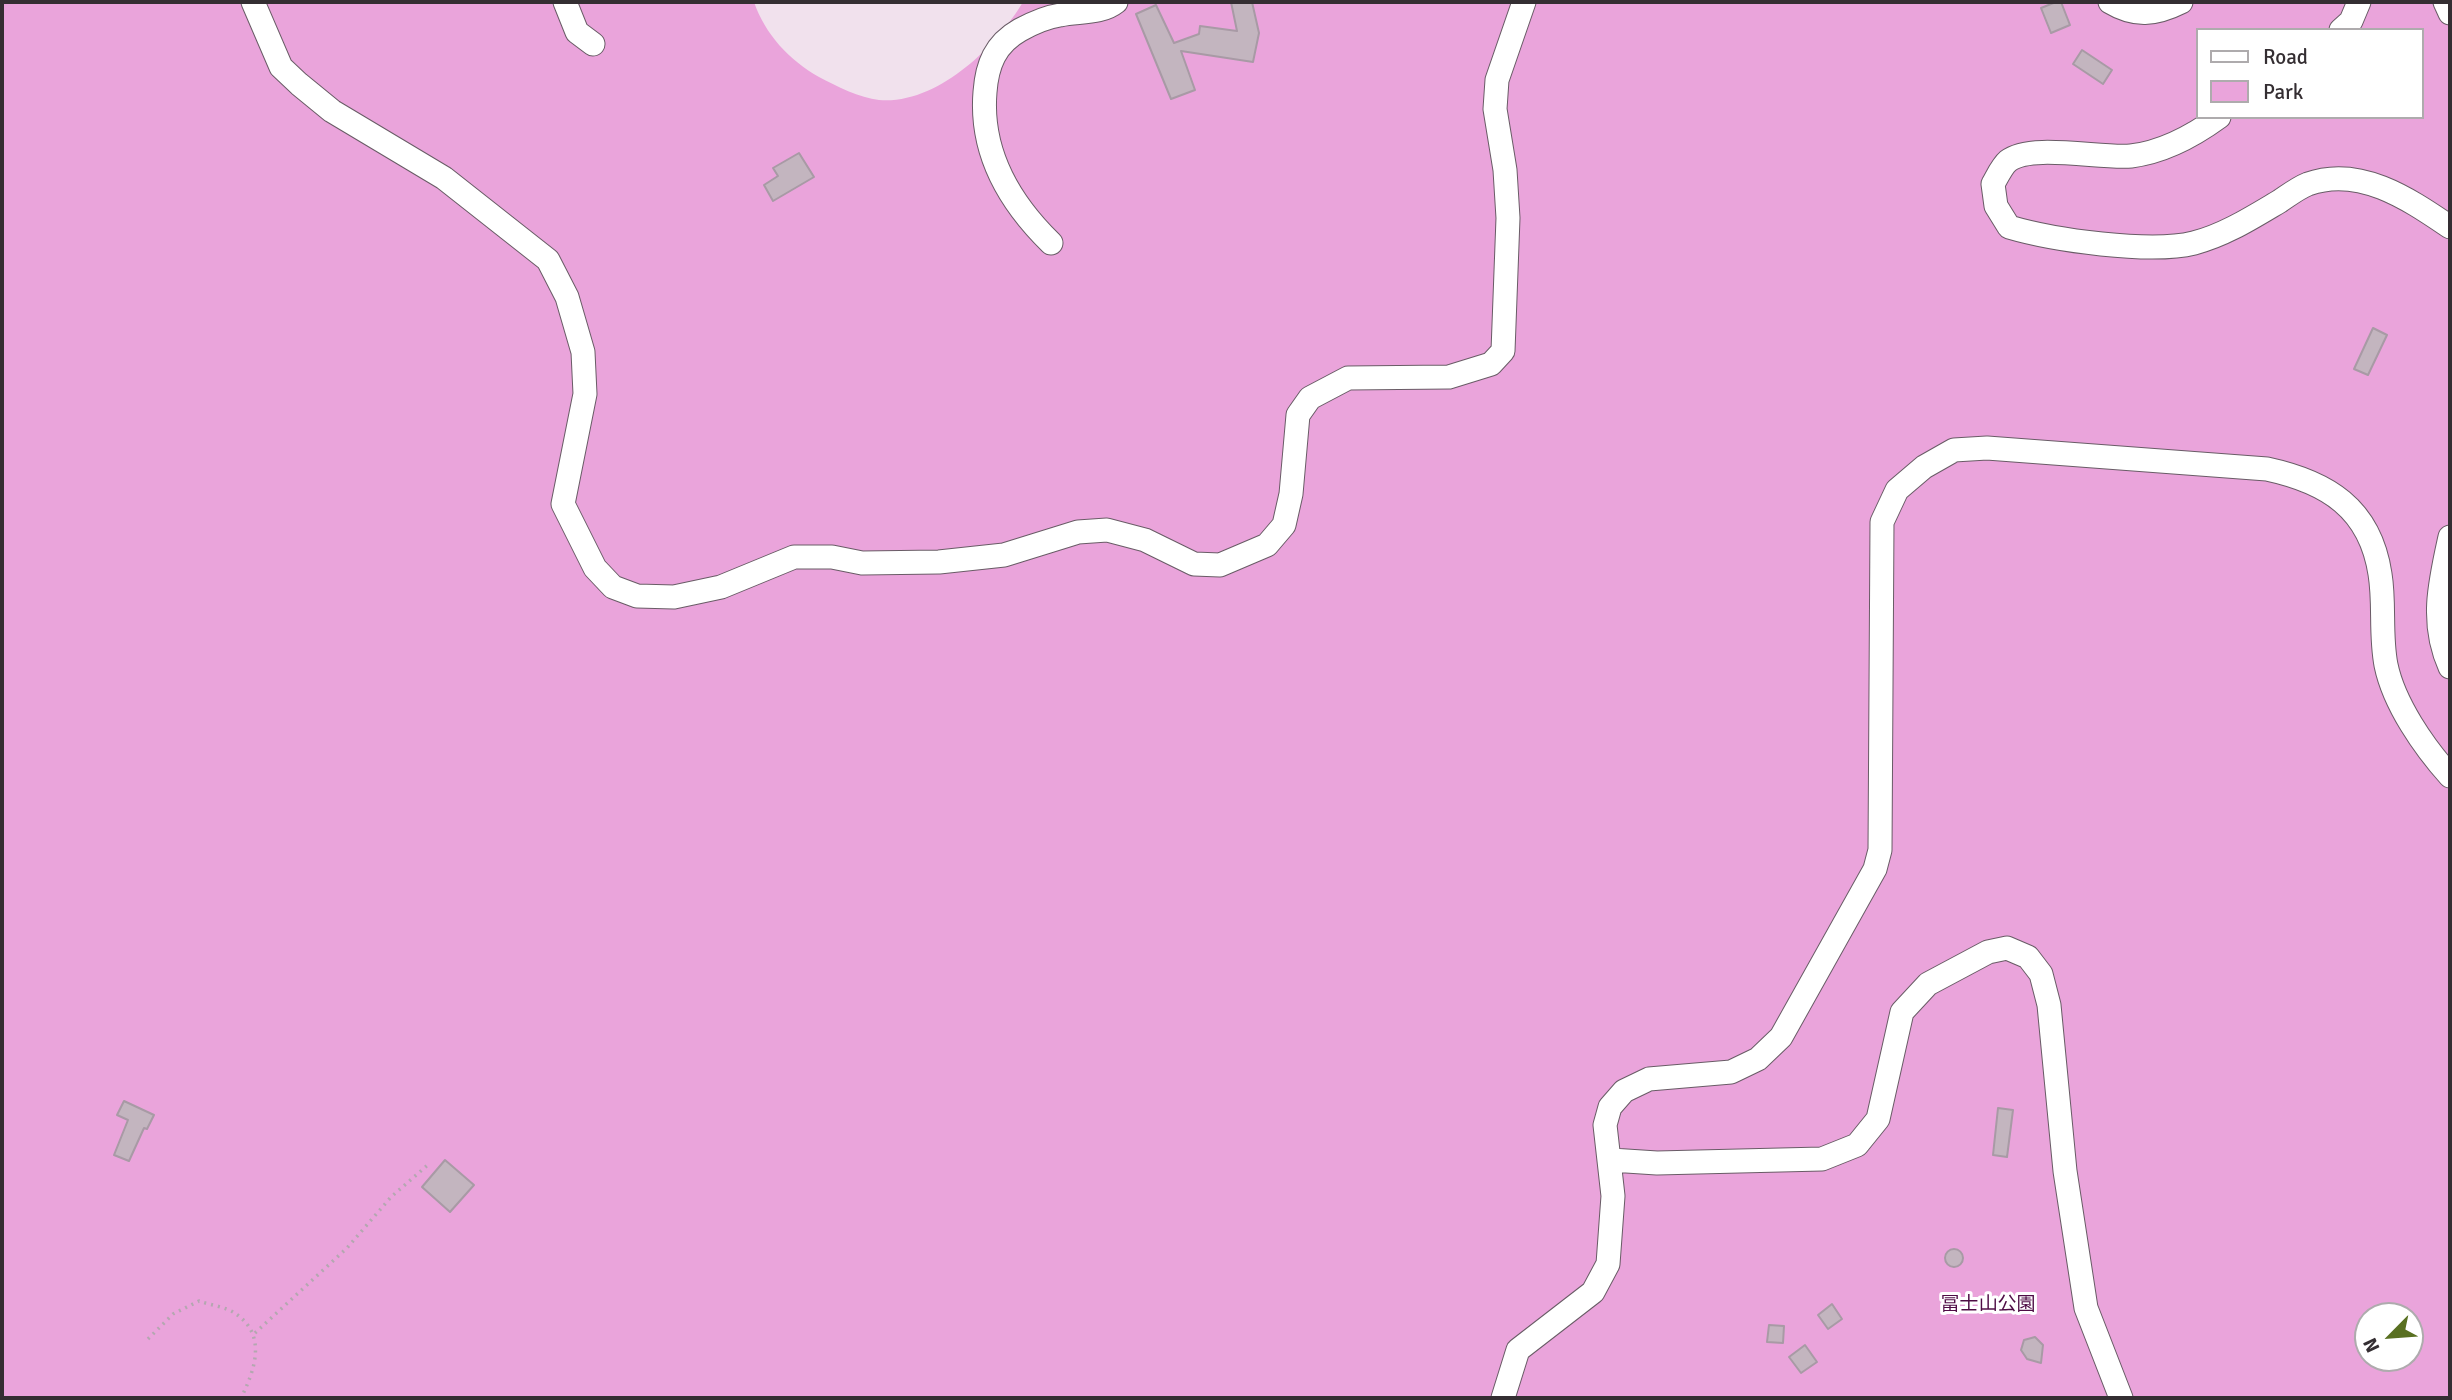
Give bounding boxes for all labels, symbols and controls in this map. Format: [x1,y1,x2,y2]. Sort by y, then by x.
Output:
legend [2196,28,2424,119]
text: Road [2263,44,2308,70]
text: Park [2263,79,2303,105]
park label: 冨士山公園 [1941,1294,2035,1316]
north arrow [2354,1302,2424,1372]
text: N [2358,1334,2385,1356]

